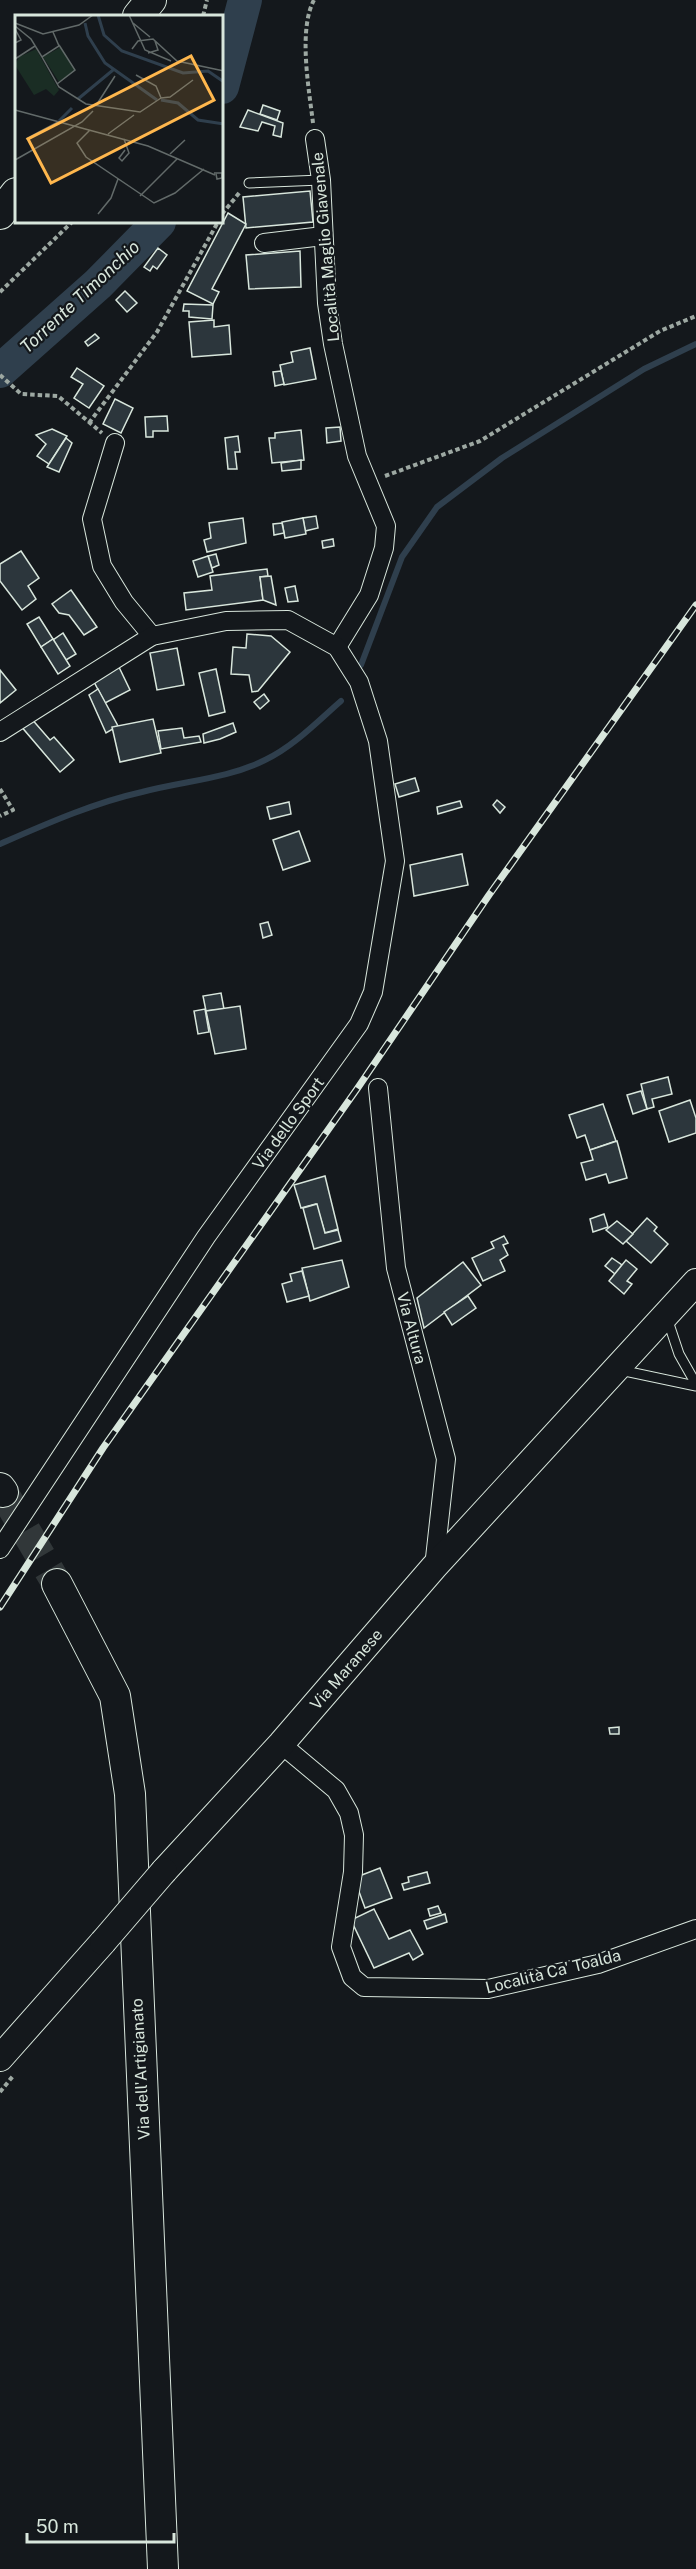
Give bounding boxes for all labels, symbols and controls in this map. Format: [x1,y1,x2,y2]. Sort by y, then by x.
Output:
inset map [15,15,224,224]
street label: Località Maglio Giavenale [308,151,343,343]
water label: Torrente Timonchio [16,236,144,357]
street label: Via dello Sport [249,1074,328,1173]
street label: Via Altura [393,1290,430,1366]
street label: Via Maranese [306,1625,387,1714]
street label: Località Ca' Toalda [483,1945,623,1997]
street label: Via dell'Artigianato [127,1998,154,2140]
scale bar [27,2506,174,2544]
text: 50 m [36,2516,79,2537]

